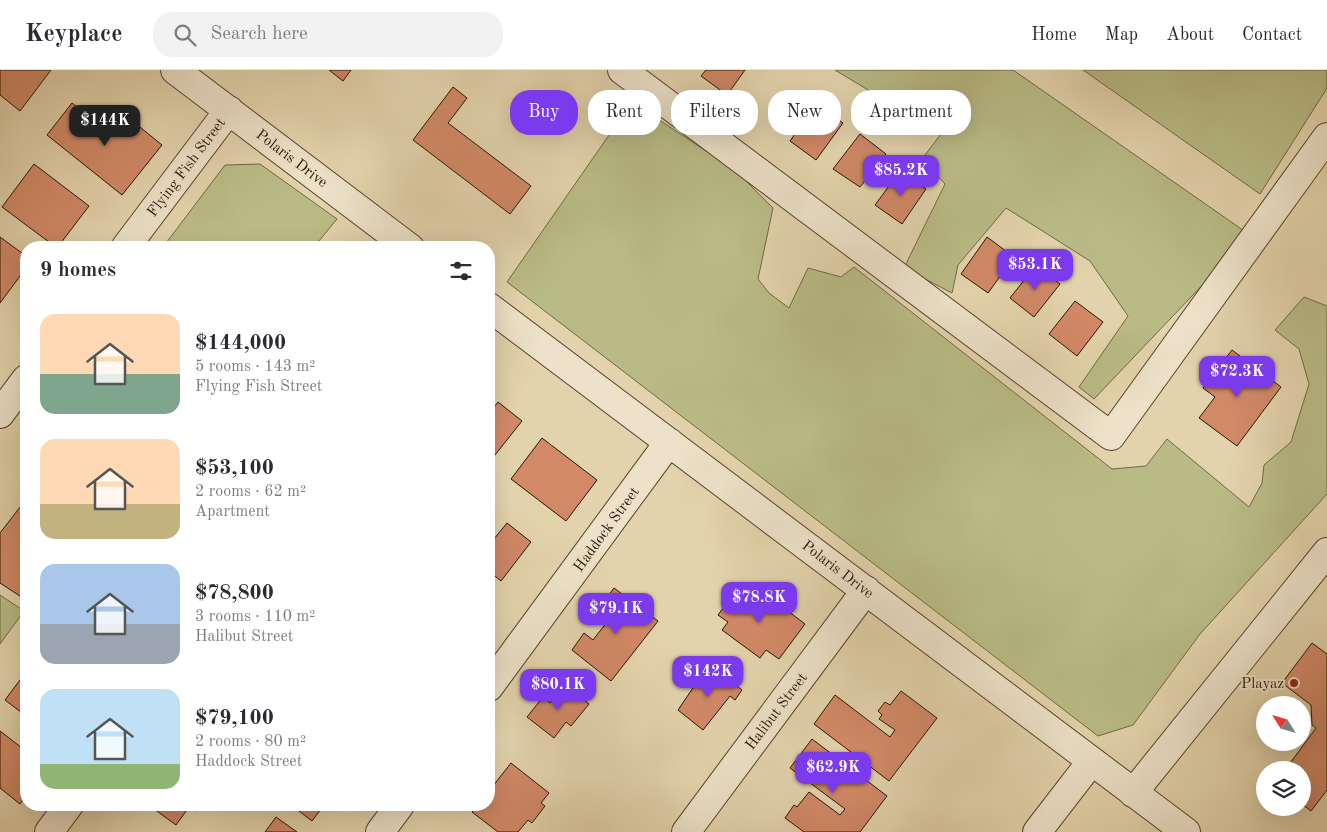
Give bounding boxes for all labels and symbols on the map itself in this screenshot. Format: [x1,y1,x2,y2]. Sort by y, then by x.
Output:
pin: $144K [70,104,140,147]
street label: Flying Fish Street [145,116,229,220]
street label: Polaris Drive [253,128,330,191]
pin: $85.2K [860,154,942,197]
pin: $53.1K [994,248,1076,291]
pin: $72.3K [1196,356,1278,398]
street label: Haddock Street [572,485,643,575]
street label: Polaris Drive [799,539,876,602]
pin: $78.8K [718,582,800,624]
pin: $79.1K [575,592,657,635]
pin: $142K [673,656,743,698]
pin: $80.1K [517,668,599,711]
street label: Halibut Street [743,671,811,753]
place label: Playaz [1241,677,1284,692]
marker: Playaz [1288,677,1300,689]
north arrow [1256,696,1311,751]
pin: $62.9K [792,752,874,794]

